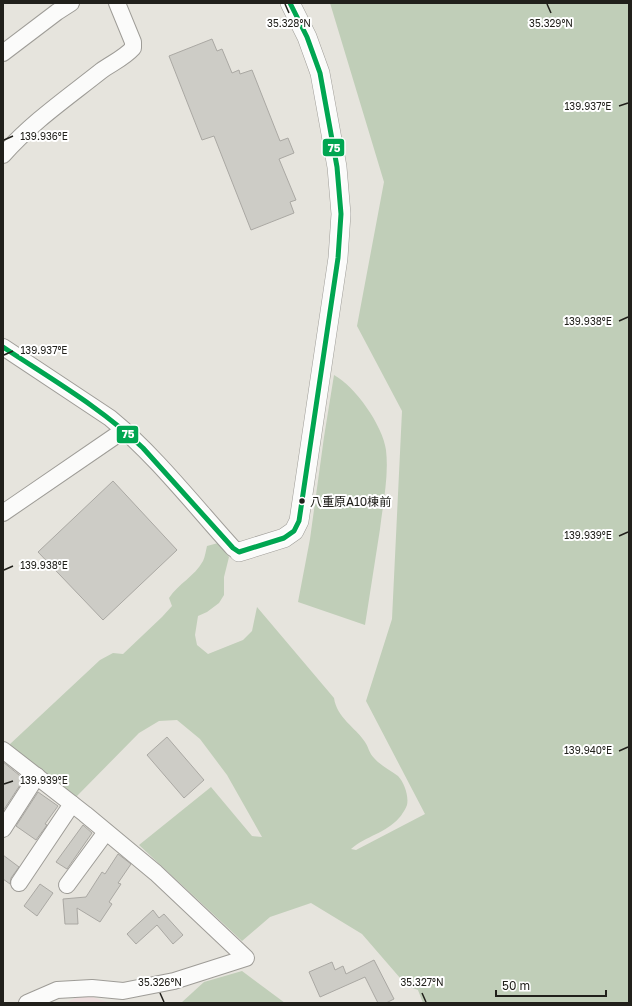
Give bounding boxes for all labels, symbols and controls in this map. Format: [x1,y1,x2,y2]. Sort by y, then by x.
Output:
text: 35.328°N [267,17,311,29]
text: 35.329°N [529,17,573,29]
text: 139.937°E [565,100,611,112]
text: 139.936°E [20,130,68,142]
line badge: 75 [322,138,345,157]
text: 75 [328,141,341,154]
text: 139.938°E [564,315,612,327]
text: 139.937°E [21,344,67,356]
line badge: 75 [116,425,139,444]
text: 75 [122,427,135,440]
place label: 八重原A10棟前 [310,494,391,509]
marker: 八重原A10棟前 [297,496,307,506]
text: 139.939°E [564,529,612,541]
text: 139.938°E [20,559,68,571]
text: 139.940°E [564,744,612,756]
text: 139.939°E [20,774,68,786]
scale bar [496,972,606,998]
text: 35.326°N [138,976,182,988]
text: 35.327°N [400,976,444,988]
text: 50 m [502,978,530,993]

